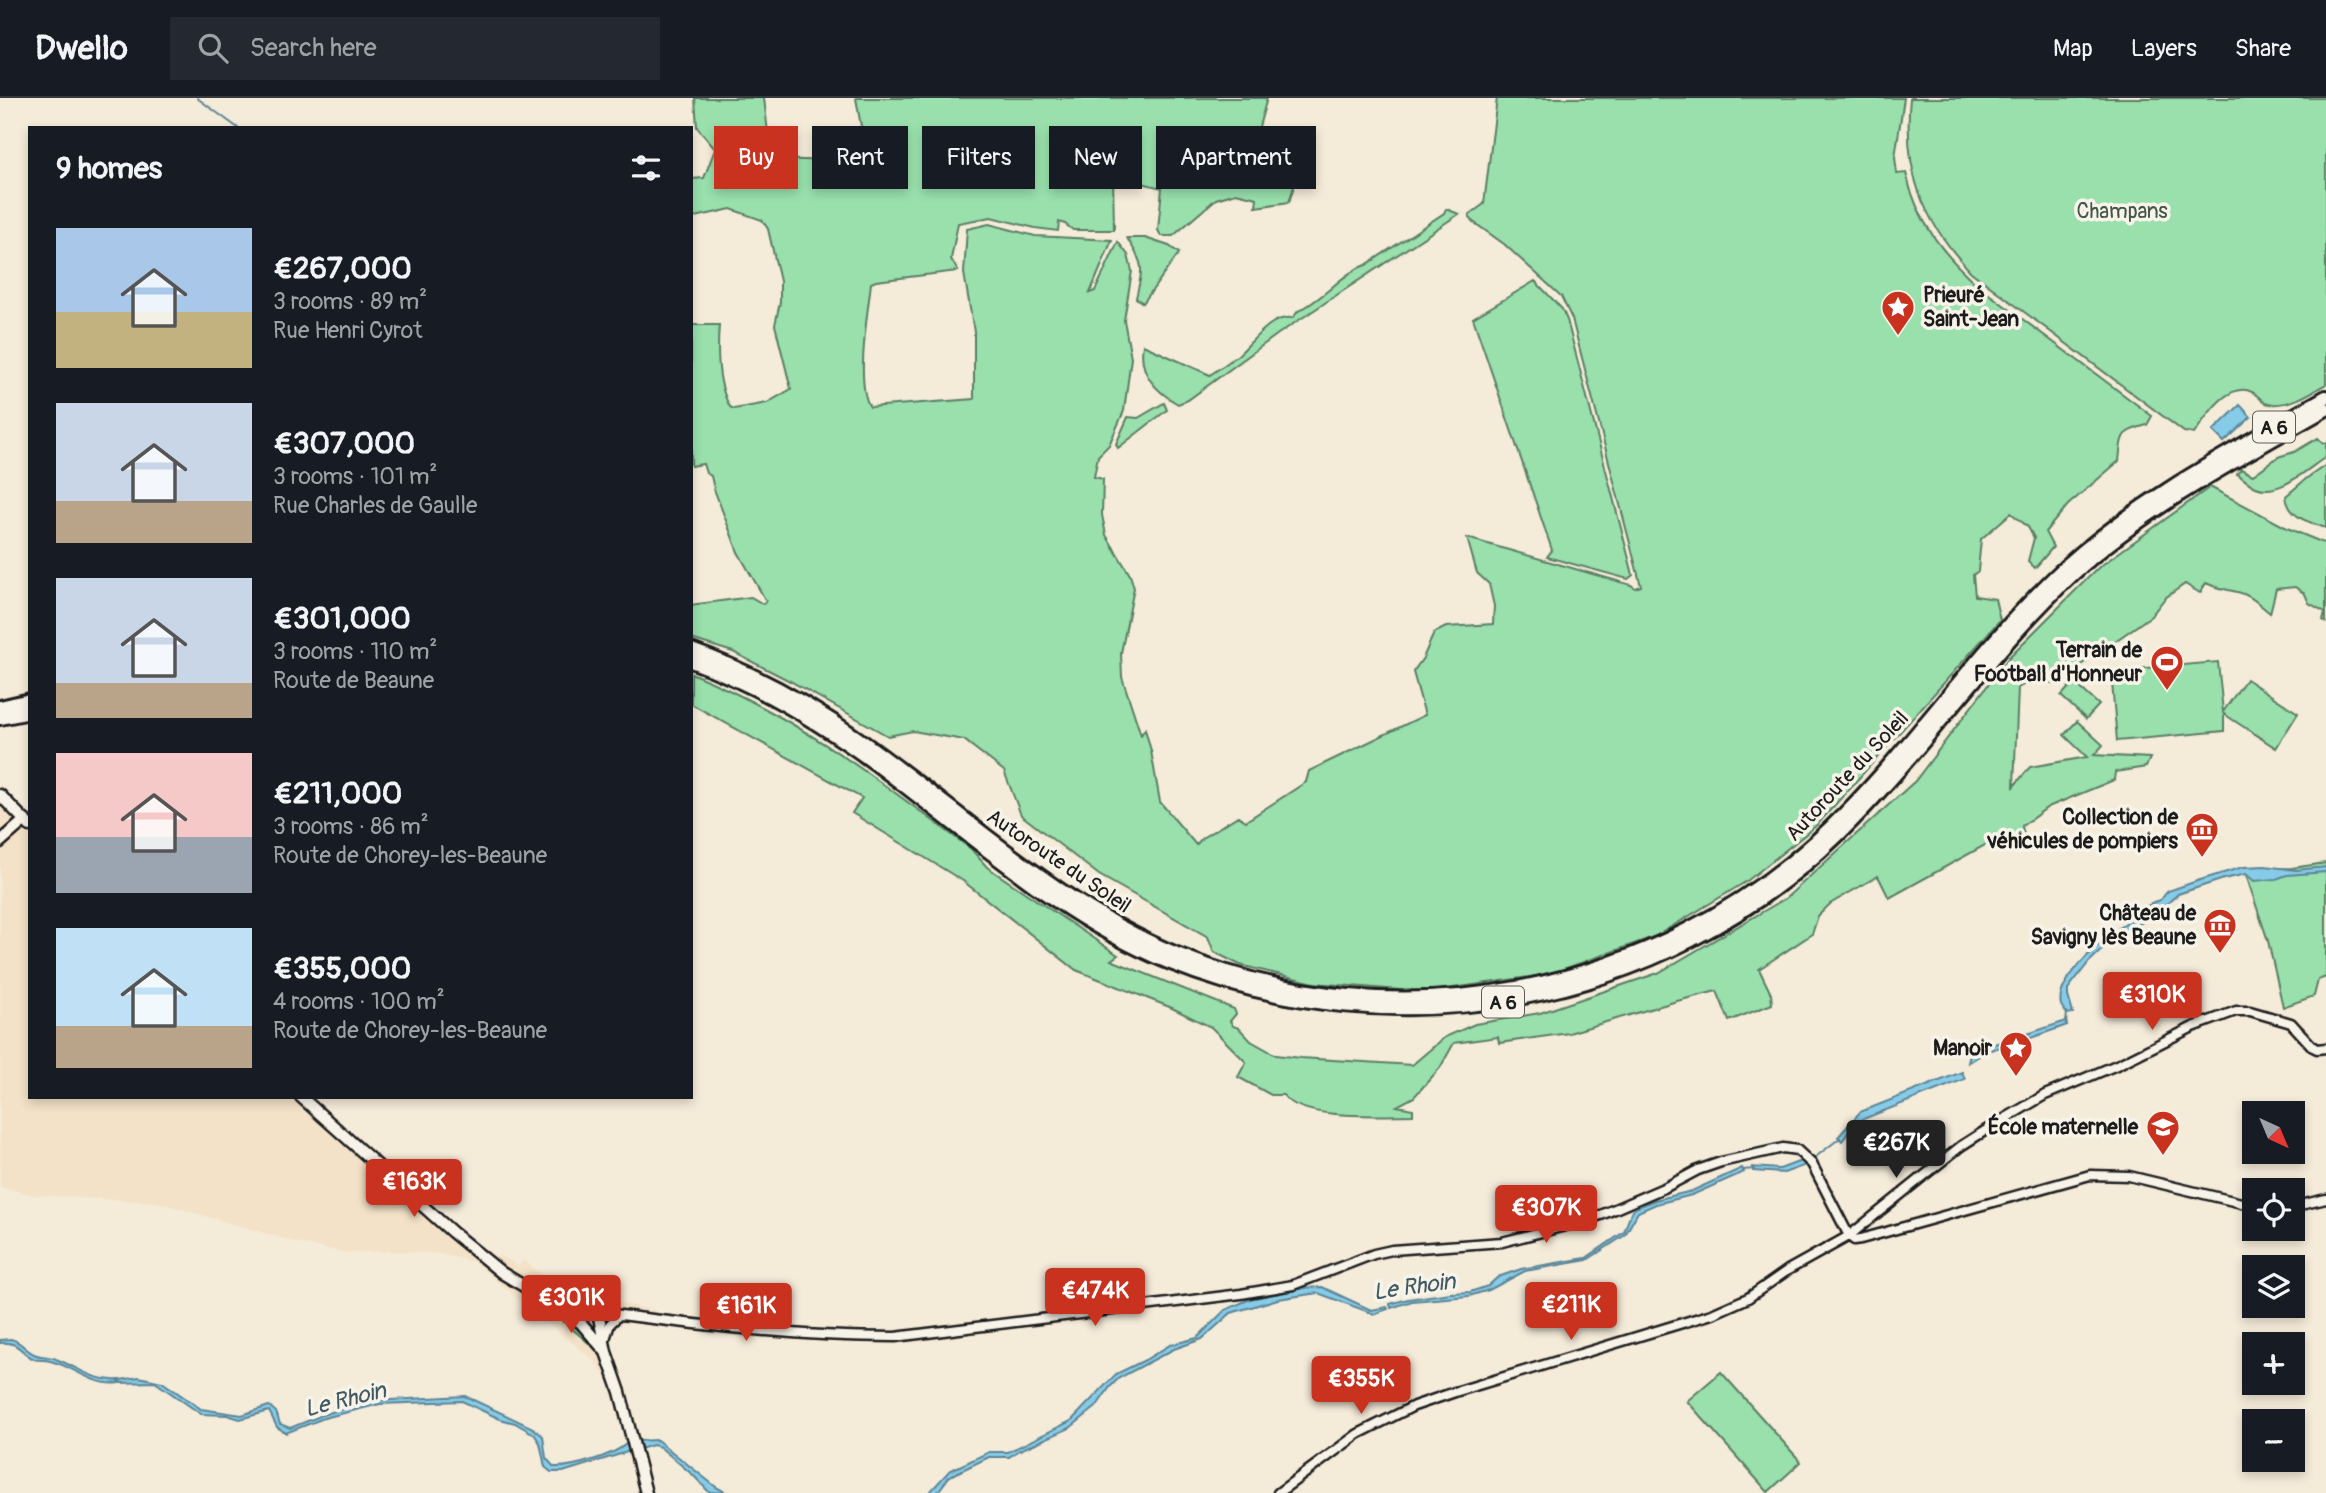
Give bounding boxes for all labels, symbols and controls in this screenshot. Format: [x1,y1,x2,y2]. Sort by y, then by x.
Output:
search box [170,17,660,80]
text: Dwello [35,28,128,69]
icon: search [194,29,232,67]
text: Search here [250,32,377,64]
text: Map [2053,34,2093,63]
text: Layers [2131,34,2197,63]
text: Share [2235,34,2291,63]
chip: Buy [714,126,798,189]
chip: Rent [812,126,908,189]
chip: Filters [922,126,1035,189]
chip: New [1049,126,1142,189]
chip: Apartment [1156,126,1316,189]
icon: filters [627,149,665,187]
text: 9 homes [56,150,162,187]
park label: Champans [2076,198,2168,225]
text: €267,000 [273,250,412,287]
icon: home [112,256,196,340]
place label: Prieuré Saint-Jean [1923,282,2019,333]
text: 3 rooms · 89 m² [273,287,427,316]
place icon: Prieuré Saint-Jean [1879,288,1917,337]
text: Rue Henri Cyrot [273,316,422,345]
road number: A 6 [2253,412,2295,442]
text: €307,000 [273,425,415,462]
icon: home [112,431,196,515]
text: 3 rooms · 101 m² [273,462,437,491]
text: Rue Charles de Gaulle [273,491,477,520]
text: €301,000 [273,600,411,637]
icon: home [112,606,196,690]
text: 3 rooms · 110 m² [273,637,437,666]
place label: Terrain de Football d'Honneur [1974,637,2143,688]
sports icon: Terrain de Football d'Honneur [2148,643,2186,692]
text: Route de Beaune [273,666,434,695]
street label: Autoroute du Soleil [1780,706,1915,847]
text: €211,000 [273,775,402,812]
icon: home [112,781,196,865]
street label: Autoroute du Soleil [981,803,1136,920]
place label: Collection de véhicules de pompiers [1987,804,2179,855]
museum icon: Collection de véhicules de pompiers [2183,810,2221,859]
text: 3 rooms · 86 m² [273,812,429,841]
text: Route de Chorey-les-Beaune [273,841,547,870]
place label: Château de Savigny lès Beaune [2031,900,2197,951]
museum icon: Château de Savigny lès Beaune [2201,906,2239,955]
text: €355,000 [273,950,411,987]
icon: home [112,956,196,1040]
pin: €310K [2103,972,2201,1032]
text: €310K [2119,980,2185,1009]
road number: A 6 [1482,986,1524,1018]
text: 4 rooms · 100 m² [273,987,445,1016]
text: Route de Chorey-les-Beaune [273,1016,547,1045]
place icon: Manoir [1997,1029,2035,1078]
place label: Manoir [1933,1035,1992,1062]
north arrow [2242,1101,2305,1164]
map controls [2242,1101,2305,1472]
school or university icon: École maternelle [2144,1108,2182,1157]
place label: École maternelle [1988,1113,2139,1141]
pin: €267K [1847,1121,1945,1180]
text: €267K [1862,1128,1930,1157]
pin: €163K [365,1160,463,1219]
text: €163K [382,1167,446,1196]
button: locate [2242,1178,2305,1241]
pin: €307K [1497,1186,1595,1245]
text: €307K [1511,1193,1581,1222]
button: layers [2242,1255,2305,1318]
water label: Le Rhoin [1371,1266,1458,1307]
pin: €474K [1046,1268,1144,1328]
pin: €301K [522,1276,620,1335]
text: €474K [1061,1276,1129,1305]
pin: €211K [1522,1282,1620,1342]
text: €301K [538,1283,604,1312]
pin: €161K [697,1284,795,1343]
text: €211K [1541,1290,1601,1319]
text: €161K [716,1291,776,1320]
button: + [2242,1332,2305,1395]
pin: €355K [1312,1356,1410,1416]
text: €355K [1328,1364,1394,1393]
water label: Le Rhoin [302,1375,390,1424]
button: − [2242,1409,2305,1472]

